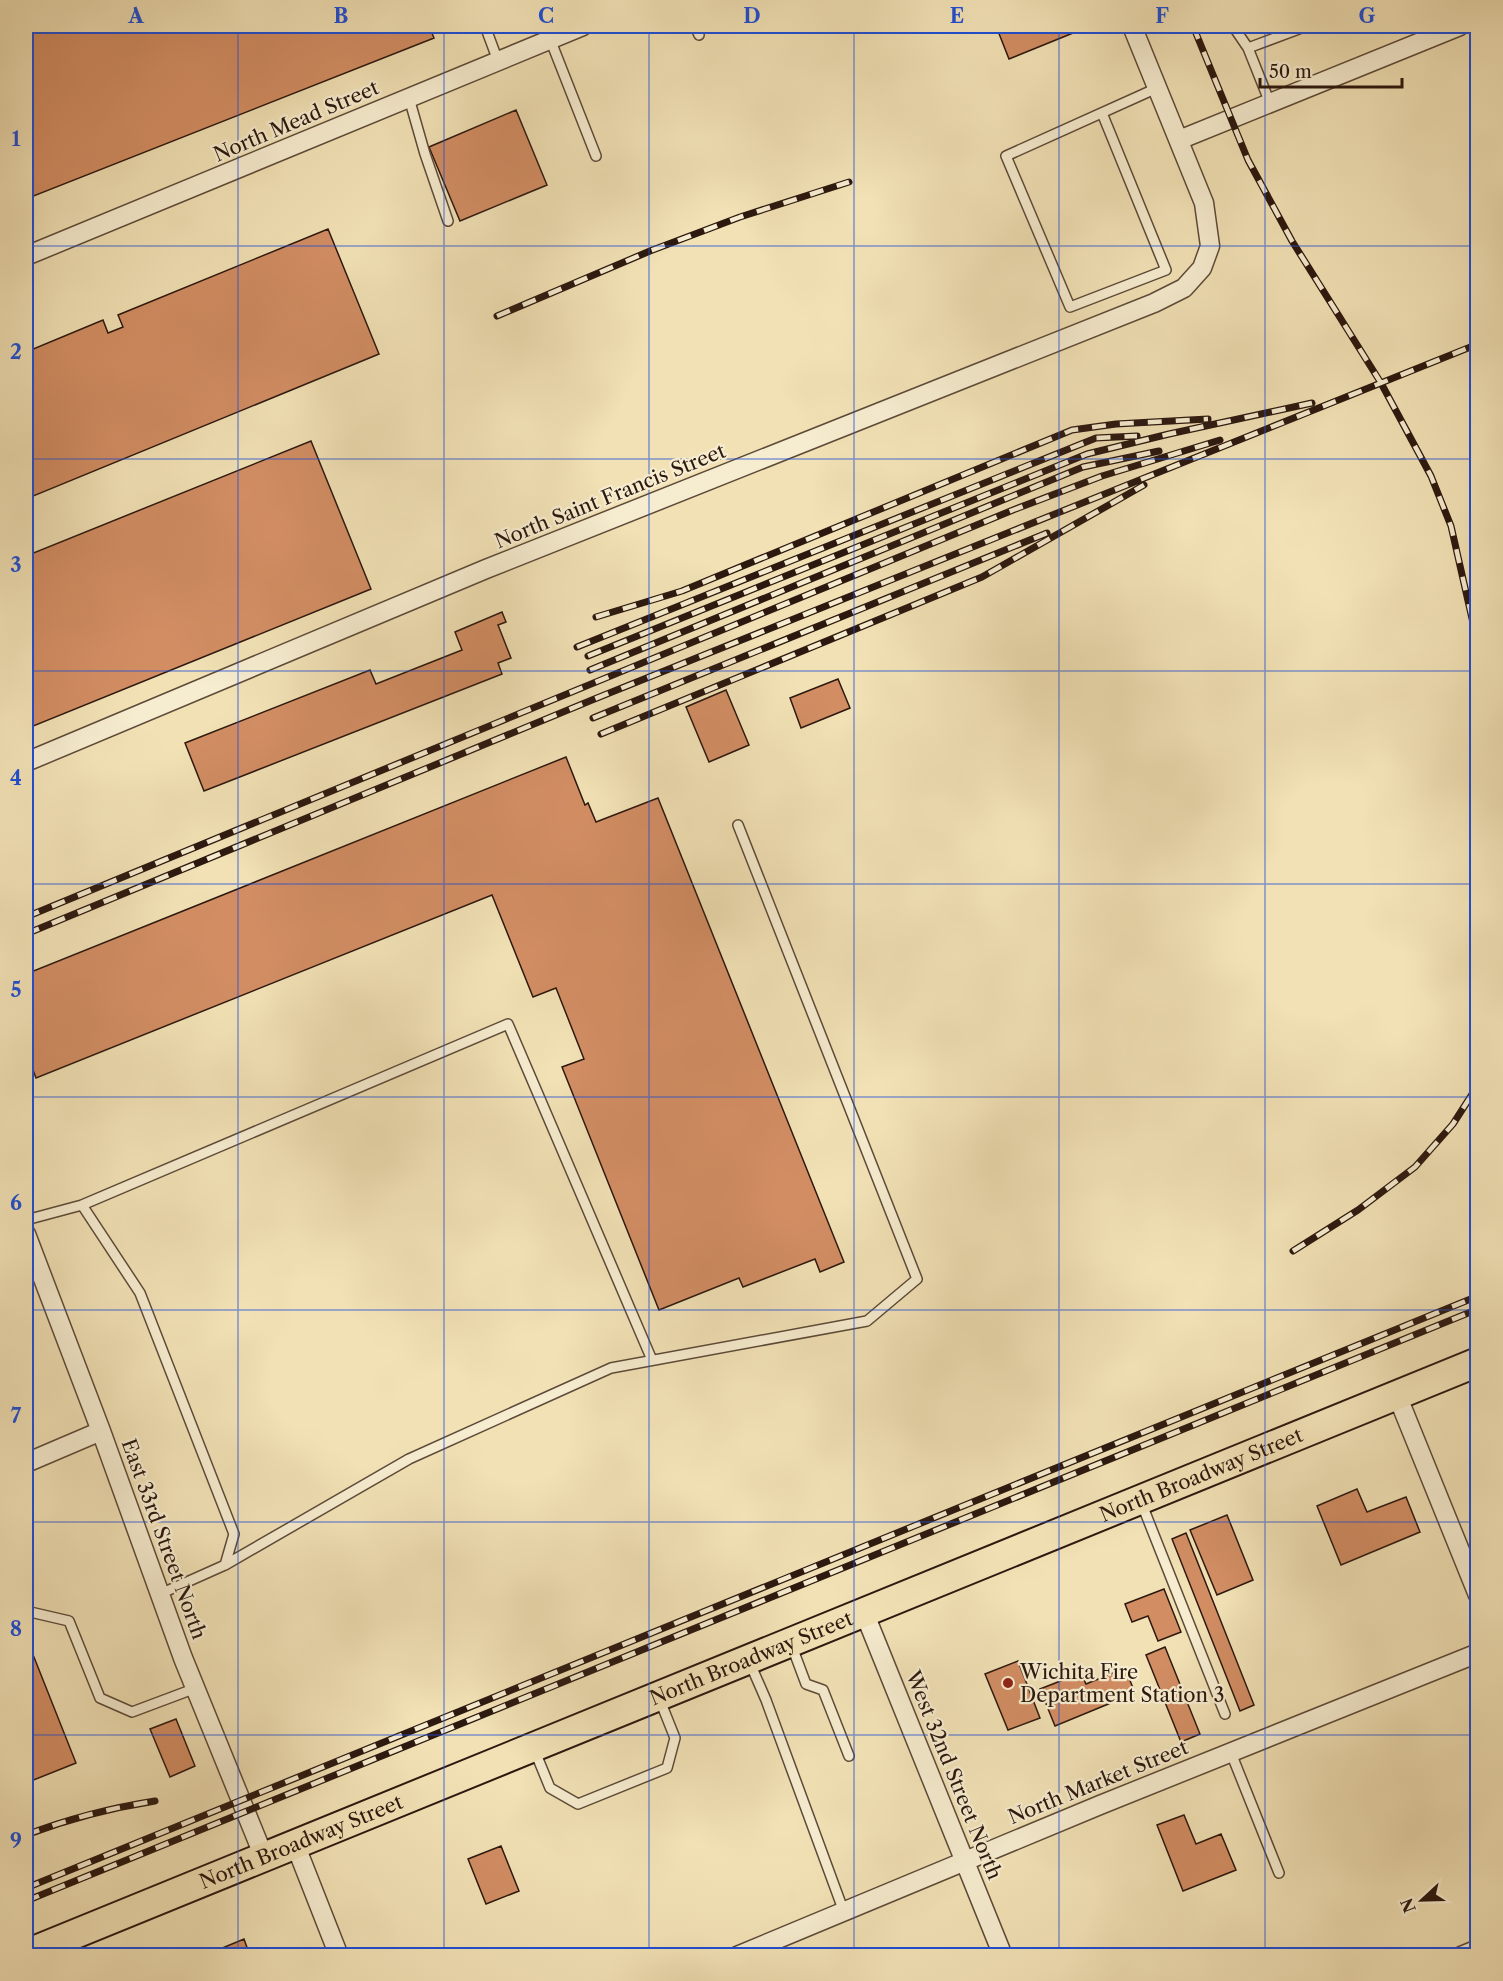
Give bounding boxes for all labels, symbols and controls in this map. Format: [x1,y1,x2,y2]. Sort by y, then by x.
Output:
text: A [127,4,144,28]
text: B [334,4,349,28]
text: C [538,4,554,28]
text: D [743,4,761,28]
text: E [950,4,964,28]
text: F [1155,4,1169,28]
text: G [1359,4,1376,28]
scale bar [1260,51,1402,89]
text: 50 m [1269,61,1312,83]
street label: North Mead Street [210,75,382,167]
text: 1 [12,127,21,151]
text: 2 [10,340,22,364]
street label: North Saint Francis Street [491,439,729,553]
text: 3 [10,553,22,577]
text: 4 [10,766,22,790]
text: 5 [10,978,22,1002]
text: 6 [10,1191,22,1215]
text: 7 [11,1404,22,1428]
street label: North Broadway Street [1096,1423,1306,1527]
street label: East 33rd Street North [117,1436,212,1643]
street label: North Broadway Street [646,1606,856,1710]
text: 8 [10,1617,22,1641]
place label: Wichita Fire Department Station 3 [1019,1660,1224,1707]
street label: West 32nd Street North [901,1666,1007,1883]
marker: Wichita Fire Department Station 3 [1001,1676,1015,1690]
street label: North Market Street [1005,1735,1191,1829]
street label: North Broadway Street [196,1790,406,1894]
text: 9 [10,1829,22,1853]
north arrow [1392,1870,1452,1930]
text: N [1396,1895,1420,1916]

